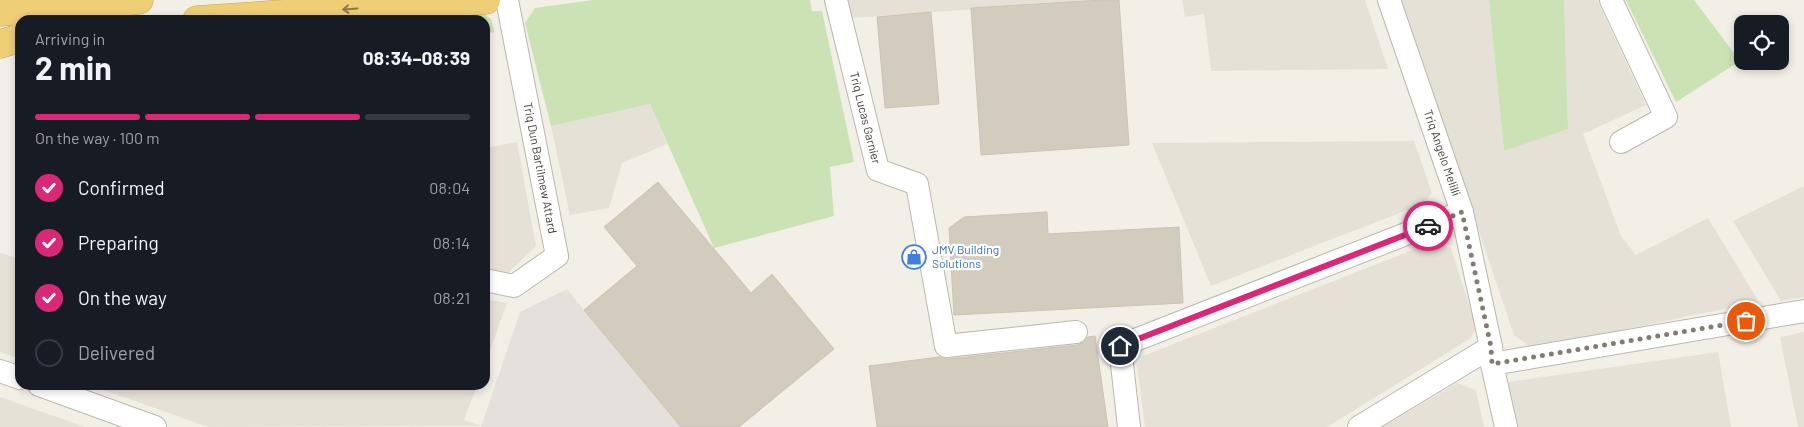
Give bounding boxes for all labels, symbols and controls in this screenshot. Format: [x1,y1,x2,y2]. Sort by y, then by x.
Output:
one-way arrow [342,5,358,14]
map controls [1734,15,1789,70]
button: locate [1734,15,1789,70]
text: Arriving in [35,29,105,48]
text: 08:34–08:39 [363,46,470,69]
text: 2 min [35,48,112,86]
street label: Triq Lucas Garnier [848,70,884,166]
street label: Triq Dun Bartilmew Attard [521,101,561,235]
street label: Triq Angelo Melilli [1422,108,1464,198]
text: On the way · 100 m [35,128,160,147]
icon: check [35,174,63,202]
text: Confirmed [78,176,165,199]
text: 08:04 [429,178,470,197]
courier [1403,201,1453,251]
icon: car [1414,212,1442,240]
icon: check [35,229,63,257]
text: Preparing [78,231,159,254]
text: 08:14 [433,233,470,252]
place label: JMV Building Solutions [932,242,999,270]
shop icon: JMV Building Solutions [901,244,927,270]
icon: check [35,284,63,312]
text: On the way [78,286,167,309]
text: 08:21 [433,288,470,307]
pin [1725,300,1767,342]
icon: bag [1732,307,1760,335]
pin [1099,325,1141,367]
icon: home [1106,332,1134,360]
text: Delivered [78,341,155,364]

